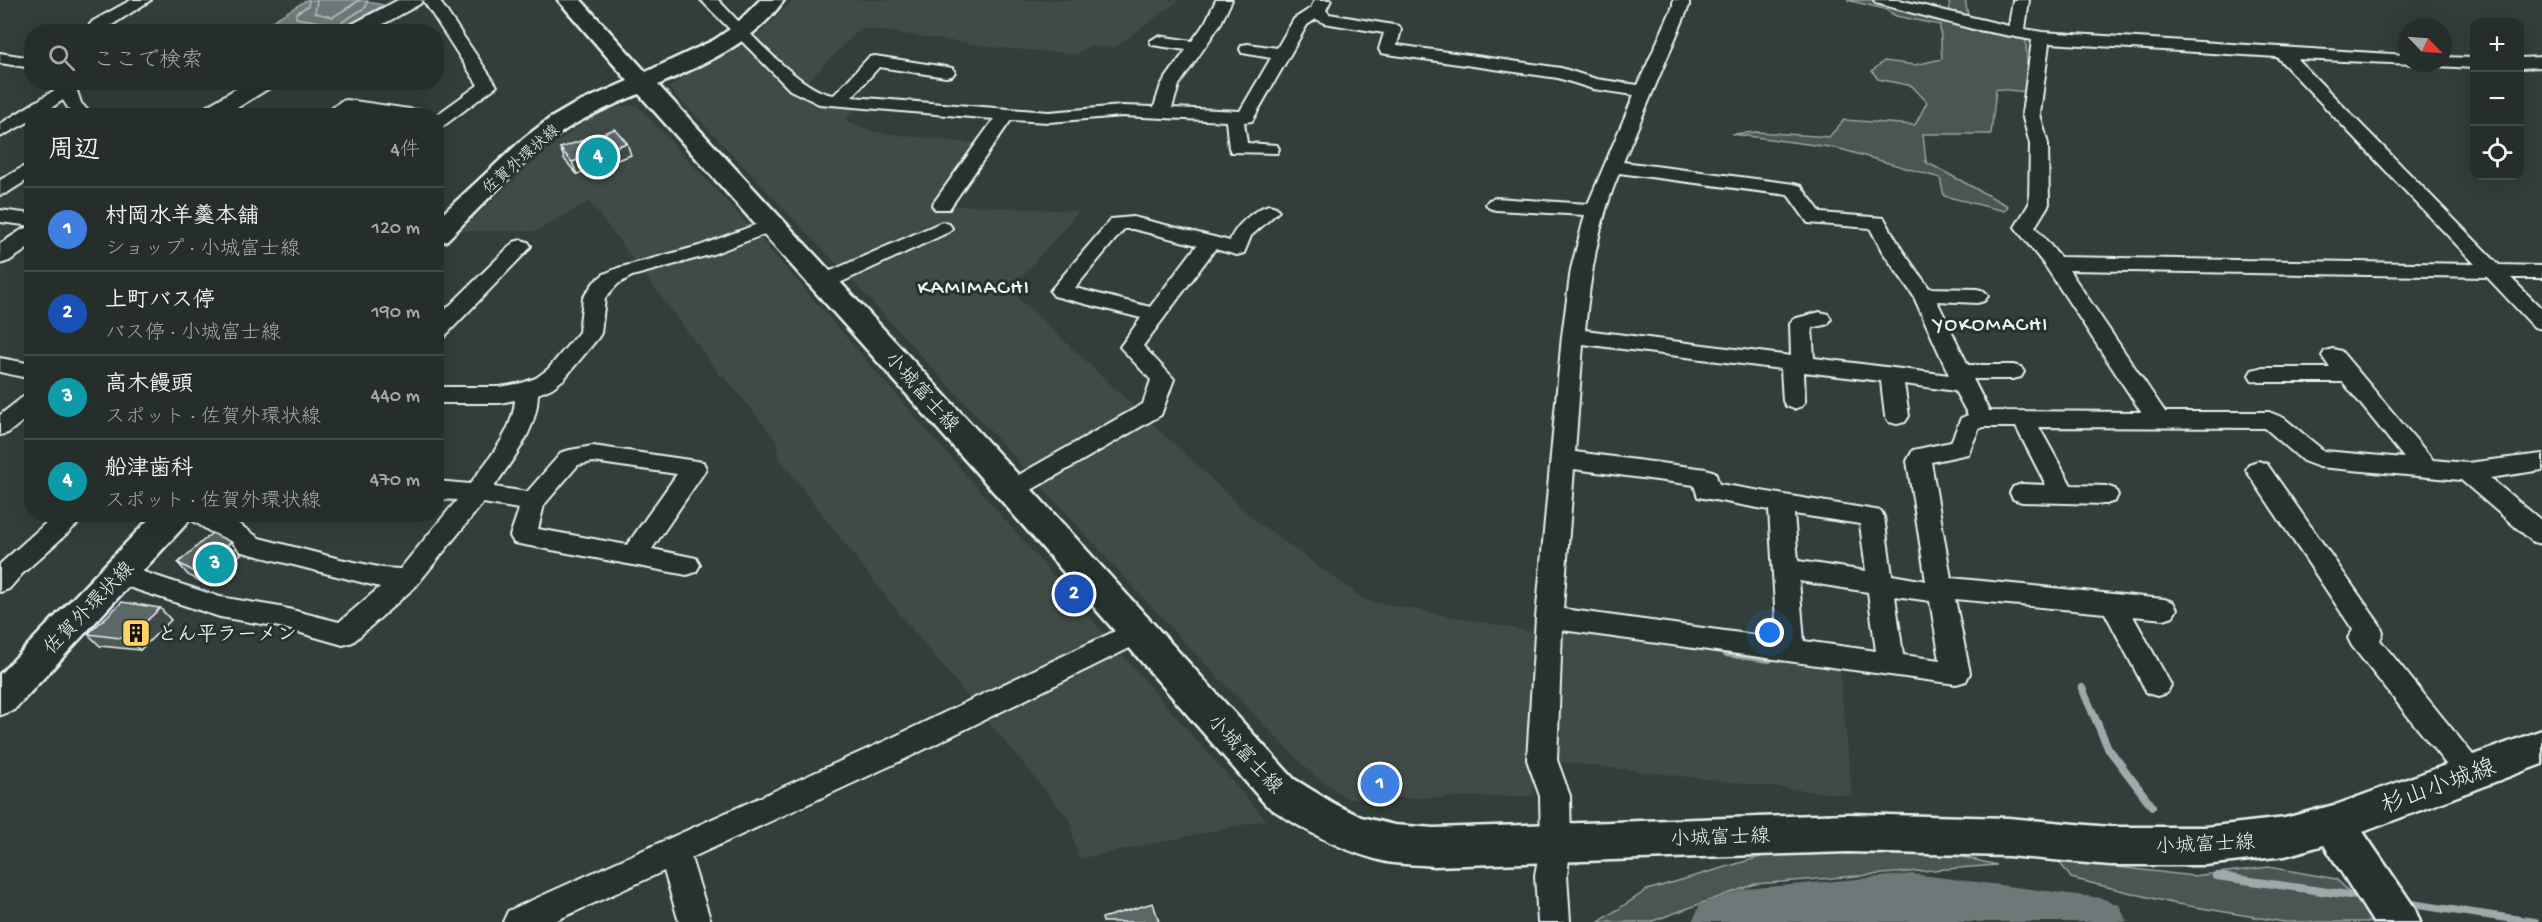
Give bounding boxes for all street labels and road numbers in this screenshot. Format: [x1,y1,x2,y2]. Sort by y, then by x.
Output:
street label: 佐賀外環状線 [479,120,565,199]
street label: 小城富士線 [878,347,964,438]
street label: 佐賀外環状線 [39,557,140,661]
street label: 小城富士線 [1201,710,1287,800]
street label: 杉山小城線 [2378,753,2501,822]
street label: 小城富士線 [1670,824,1770,853]
street label: 小城富士線 [2155,830,2256,861]

